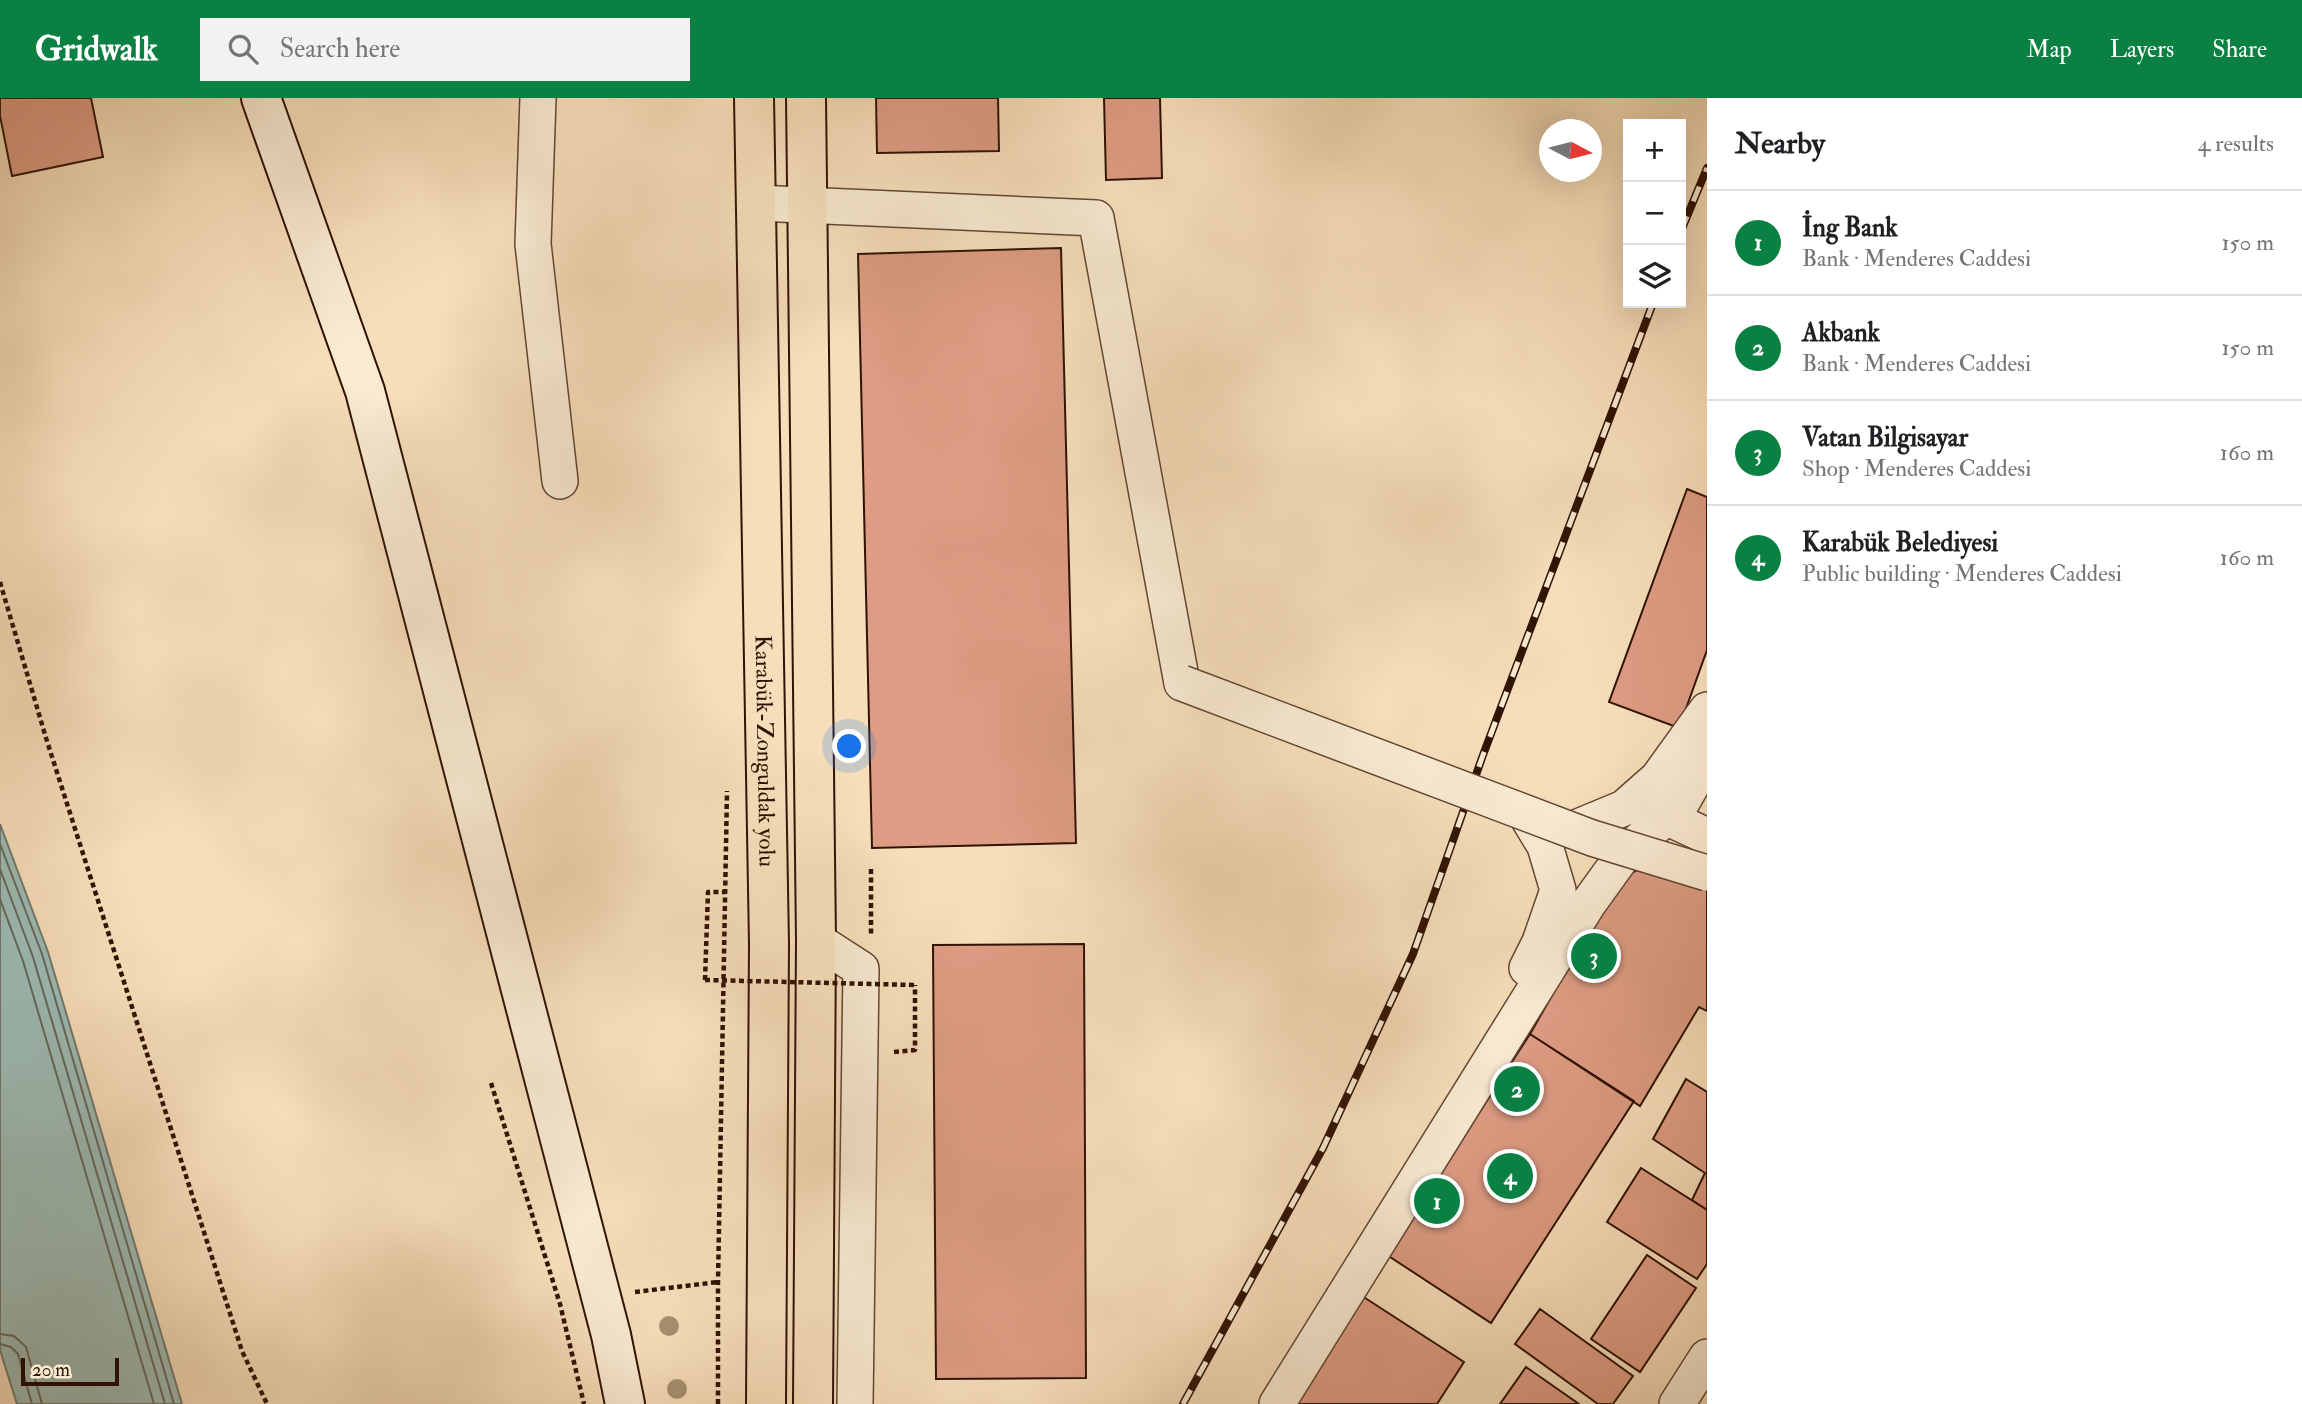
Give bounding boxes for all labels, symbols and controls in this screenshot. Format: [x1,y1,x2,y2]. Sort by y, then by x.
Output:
search box [200,18,690,81]
text: Gridwalk [35,29,158,70]
icon: search [224,30,262,68]
text: Search here [280,33,400,65]
text: Map [2027,34,2072,65]
text: Layers [2110,34,2174,65]
text: Share [2212,34,2267,65]
north arrow [1539,119,1602,182]
map controls [1623,119,1686,308]
button: + [1623,119,1686,182]
text: Nearby [1735,125,1825,162]
text: 4 results [2198,129,2274,158]
button: − [1623,182,1686,245]
text: İng Bank [1802,212,1898,244]
text: 1 [1754,228,1762,257]
text: 150 m [2221,228,2274,257]
text: Bank · Menderes Caddesi [1802,244,2031,273]
button: layers [1623,245,1686,308]
text: Akbank [1802,317,1880,349]
text: 2 [1752,333,1764,362]
text: 150 m [2221,333,2274,362]
text: Bank · Menderes Caddesi [1802,349,2031,378]
text: Vatan Bilgisayar [1802,422,1968,454]
text: 3 [1754,438,1762,467]
text: 160 m [2220,438,2274,467]
text: Shop · Menderes Caddesi [1802,454,2031,483]
text: Karabük Belediyesi [1802,527,1998,559]
text: 4 [1752,543,1764,572]
text: 160 m [2220,543,2274,572]
text: Public building · Menderes Caddesi [1802,559,2122,588]
street label: Karabük-Zonguldak yolu [749,635,782,867]
your location [832,729,866,763]
pin: 3 [1571,930,1617,982]
pin: 2 [1494,1063,1540,1115]
pin: 4 [1487,1150,1533,1202]
pin: 1 [1414,1175,1460,1227]
scale bar [21,1355,119,1387]
text: 20 m [32,1358,70,1382]

